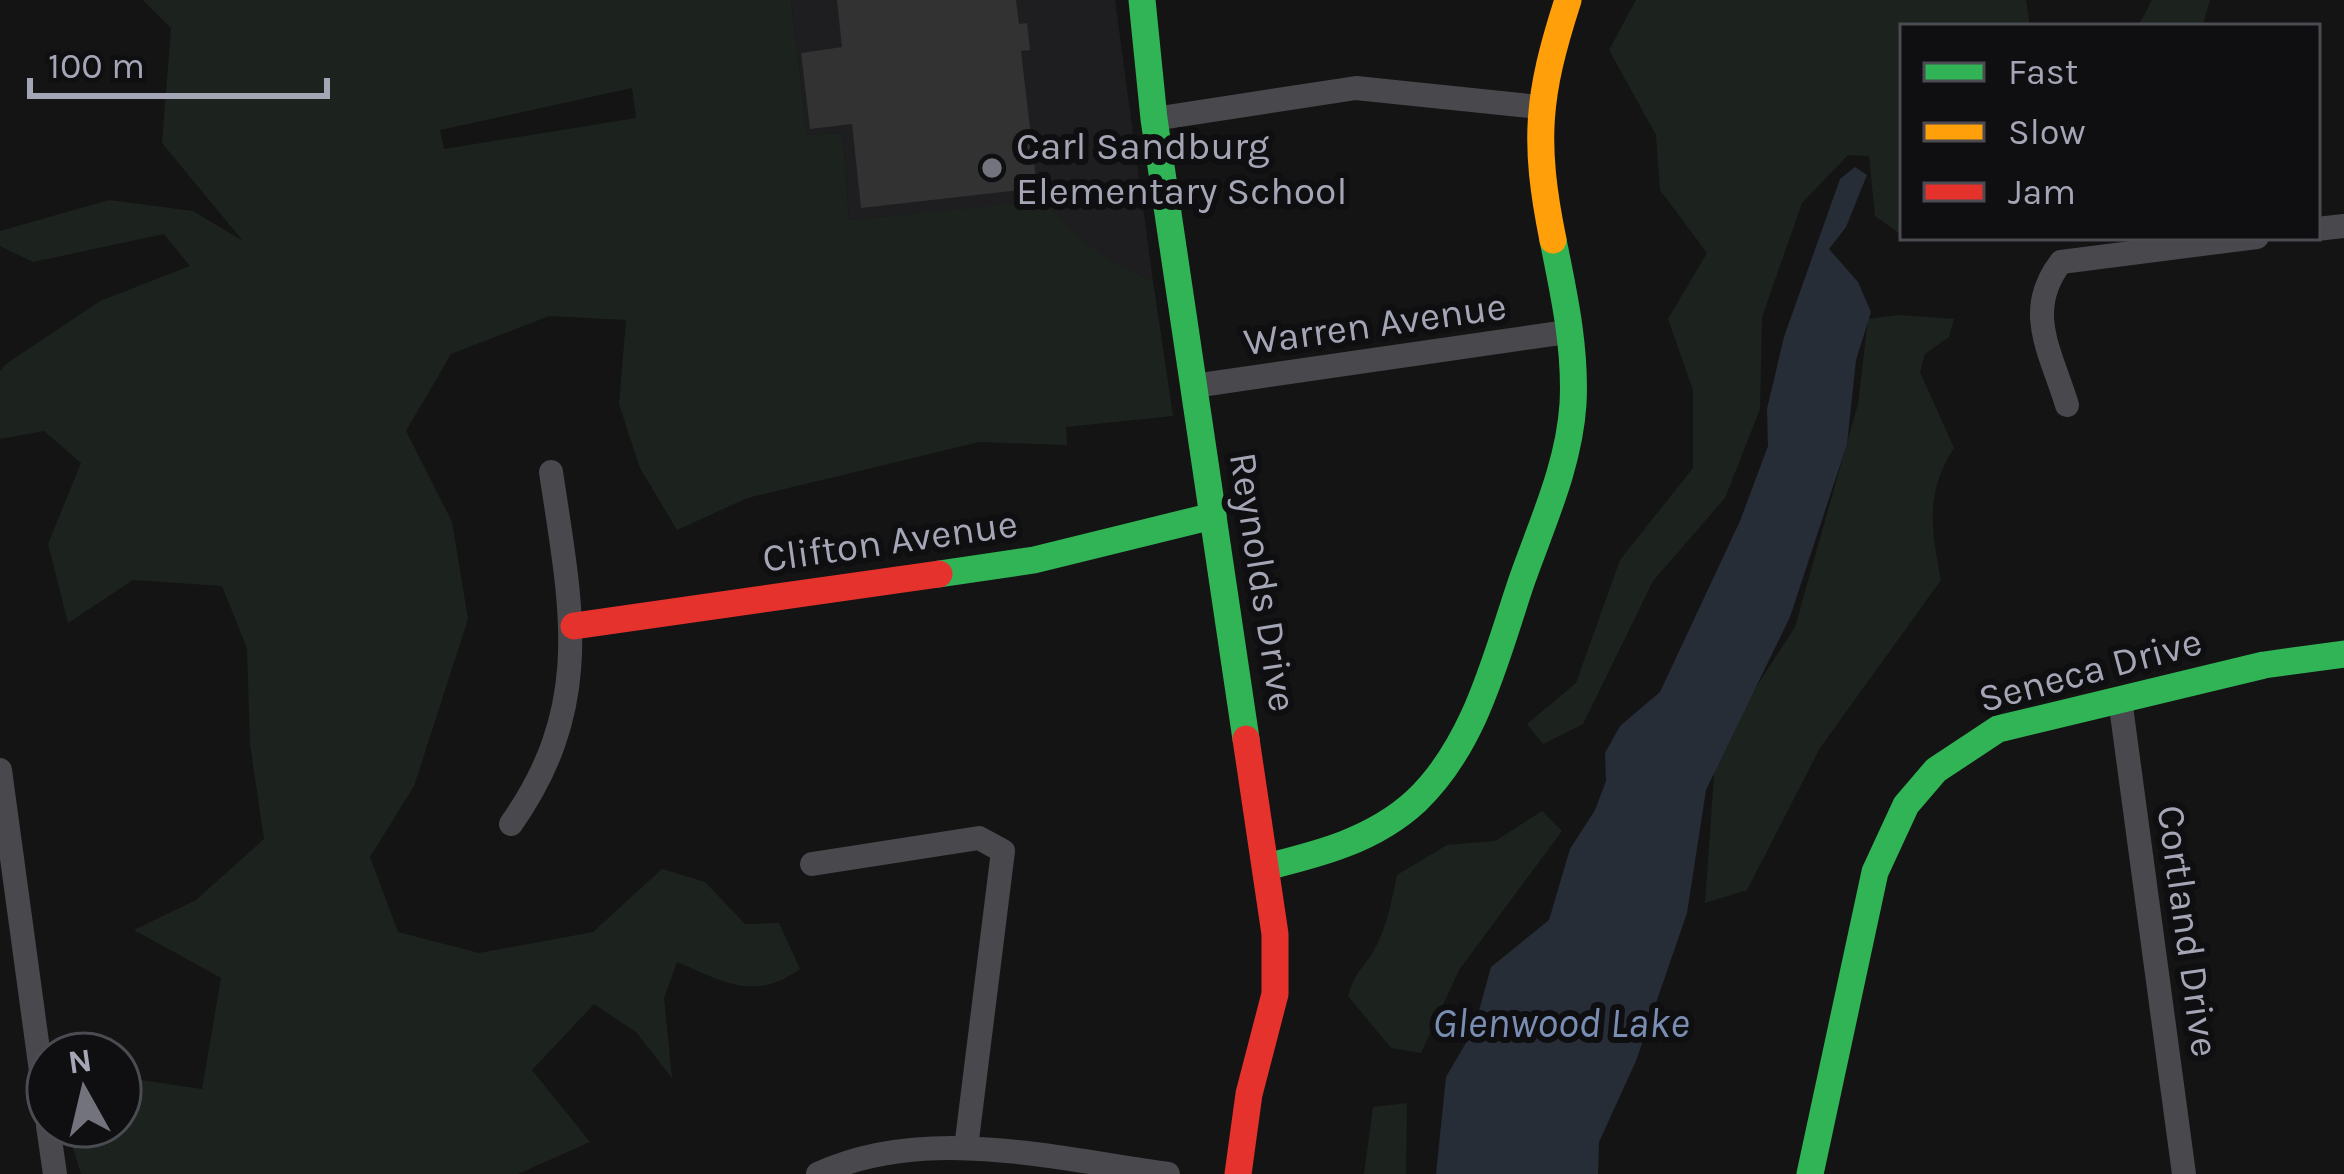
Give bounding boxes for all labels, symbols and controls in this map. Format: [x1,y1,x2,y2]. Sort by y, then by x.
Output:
scale bar [30,24,327,98]
legend [1900,24,2320,240]
text: 100 m [48,45,145,87]
text: Fast [2008,51,2078,93]
text: Slow [2008,111,2086,153]
place label: Carl Sandburg Elementary School [1016,123,1347,214]
marker: Carl Sandburg Elementary School [979,155,1005,181]
text: Jam [2008,171,2076,213]
street label: Warren Avenue [1241,283,1509,365]
street label: Reynolds Drive [1220,449,1306,715]
street label: Clifton Avenue [760,500,1020,582]
street label: Seneca Drive [1973,618,2207,722]
street label: Cortland Drive [2148,802,2228,1060]
water label: Glenwood Lake [1433,998,1689,1048]
north arrow [24,1030,144,1150]
text: N [66,1041,94,1082]

